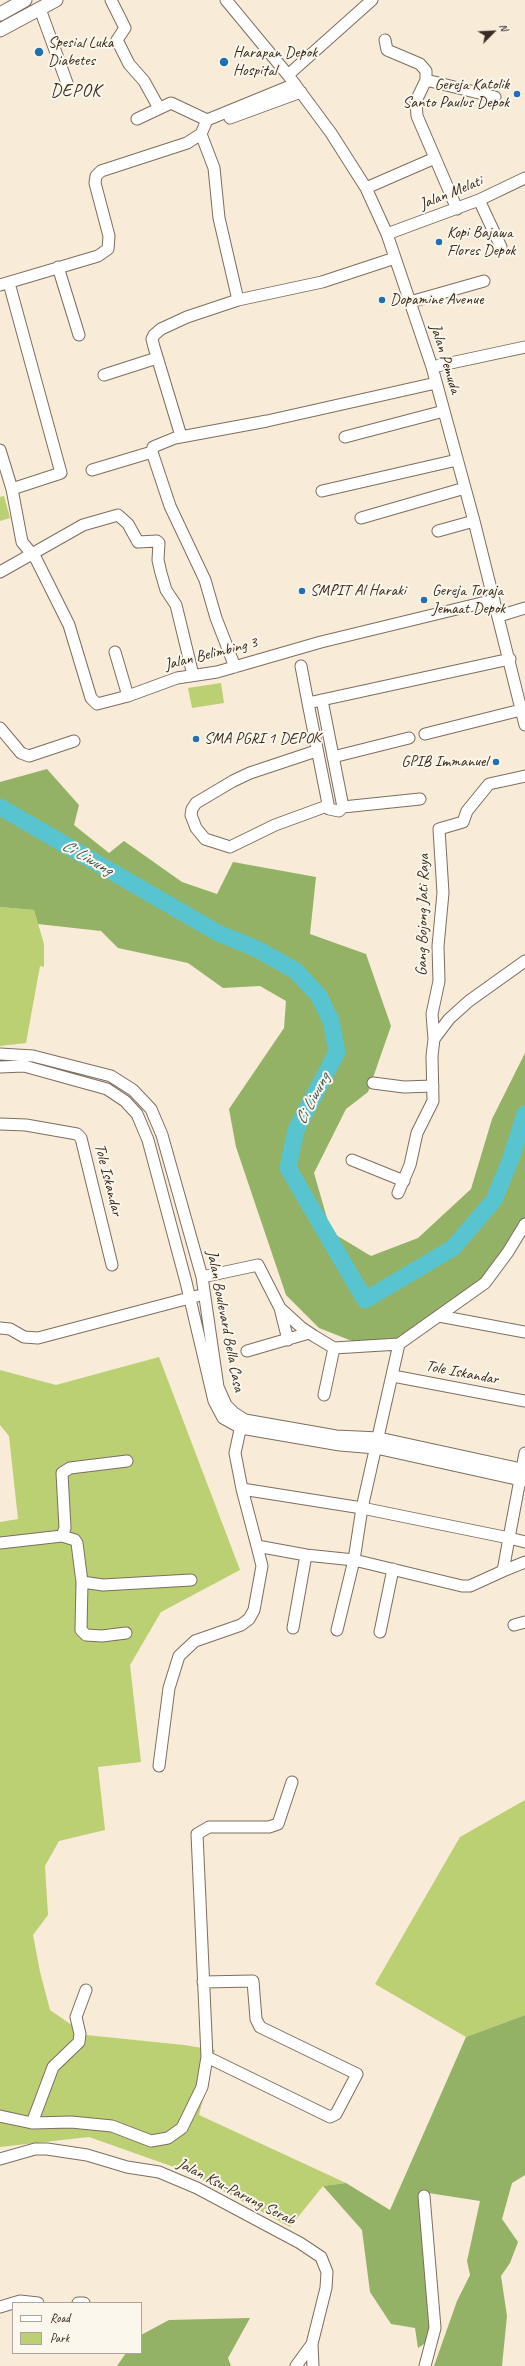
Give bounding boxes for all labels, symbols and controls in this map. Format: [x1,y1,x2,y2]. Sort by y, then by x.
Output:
north arrow [473,12,513,52]
text: N [496,21,512,33]
place label: Spesial Luka Diabetes [48,33,113,71]
place label: Harapan Depok Hospital [233,43,317,81]
marker: Spesial Luka Diabetes [33,46,45,58]
marker: Harapan Depok Hospital [218,56,230,68]
place label: Gereja Katolik Santo Paulus Depok [403,75,509,113]
district label: DEPOK [50,80,102,102]
marker: Gereja Katolik Santo Paulus Depok [512,89,522,99]
street label: Jalan Melati [417,172,485,214]
place label: Kopi Bajawa Flores Depok [447,223,515,261]
marker: Kopi Bajawa Flores Depok [434,237,444,247]
place label: Dopamine Avenue [390,290,483,310]
marker: Dopamine Avenue [377,295,387,305]
street label: Jalan Pemuda [425,322,465,396]
place label: SMPIT Al Haraki [310,581,406,601]
place label: Gereja Toraja Jemaat Depok [432,581,505,619]
marker: SMPIT Al Haraki [297,586,307,596]
marker: Gereja Toraja Jemaat Depok [419,595,429,605]
street label: Jalan Belimbing 3 [163,633,259,675]
place label: SMA PGRI 1 DEPOK [204,729,321,749]
marker: SMA PGRI 1 DEPOK [191,734,201,744]
place label: GPIB Immanuel [401,752,488,772]
marker: GPIB Immanuel [491,757,501,767]
water label: Ci Liwung [58,835,116,881]
street label: Gang Bojong Jati Raya [412,854,434,976]
water label: Ci Liwung [291,1070,335,1128]
street label: Tole Iskandar [90,1142,126,1218]
street label: Jalan Boulevard Bella Casa [202,1249,248,1393]
street label: Tole Iskandar [424,1357,500,1389]
street label: Jalan Ksu-Parung Serab [174,2154,298,2230]
legend [12,2302,142,2354]
text: Road [50,2310,70,2326]
text: Park [50,2330,69,2346]

